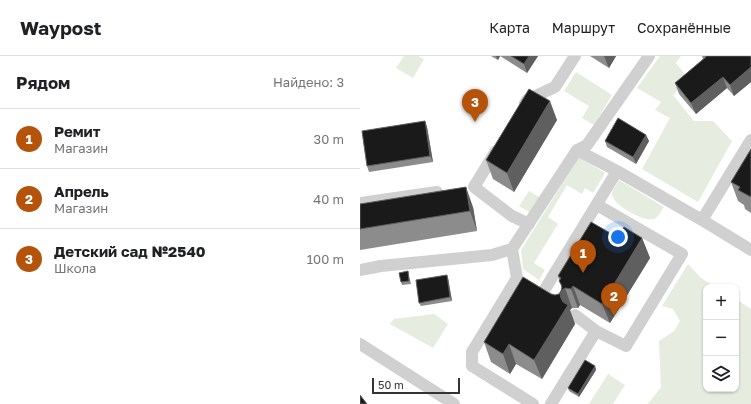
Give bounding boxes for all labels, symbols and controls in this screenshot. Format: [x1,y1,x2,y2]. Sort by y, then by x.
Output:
text: Waypost [20,16,101,39]
text: Карта [489,19,530,36]
text: Маршрут [552,19,615,36]
text: Сохранённые [637,19,731,36]
text: Рядом [16,72,70,93]
text: Найдено: 3 [273,74,344,90]
pin: 3 [462,89,488,122]
text: Ремит [54,122,101,140]
text: 1 [26,131,32,147]
text: 30 m [314,131,344,147]
text: Магазин [54,140,108,156]
text: Апрель [54,182,109,200]
text: 2 [25,191,33,207]
text: 40 m [313,191,344,207]
text: Магазин [54,200,108,216]
your location [608,227,628,247]
pin: 1 [570,240,596,273]
text: Детский сад №2540 [54,242,206,260]
text: 3 [25,251,33,267]
text: 100 m [307,251,344,267]
text: Школа [54,260,96,276]
pin: 2 [601,283,627,316]
map controls [703,284,739,392]
button: + [703,284,739,320]
button: − [703,320,739,356]
button: layers [703,356,739,392]
scale bar [372,376,460,395]
text: 50 m [378,378,404,391]

